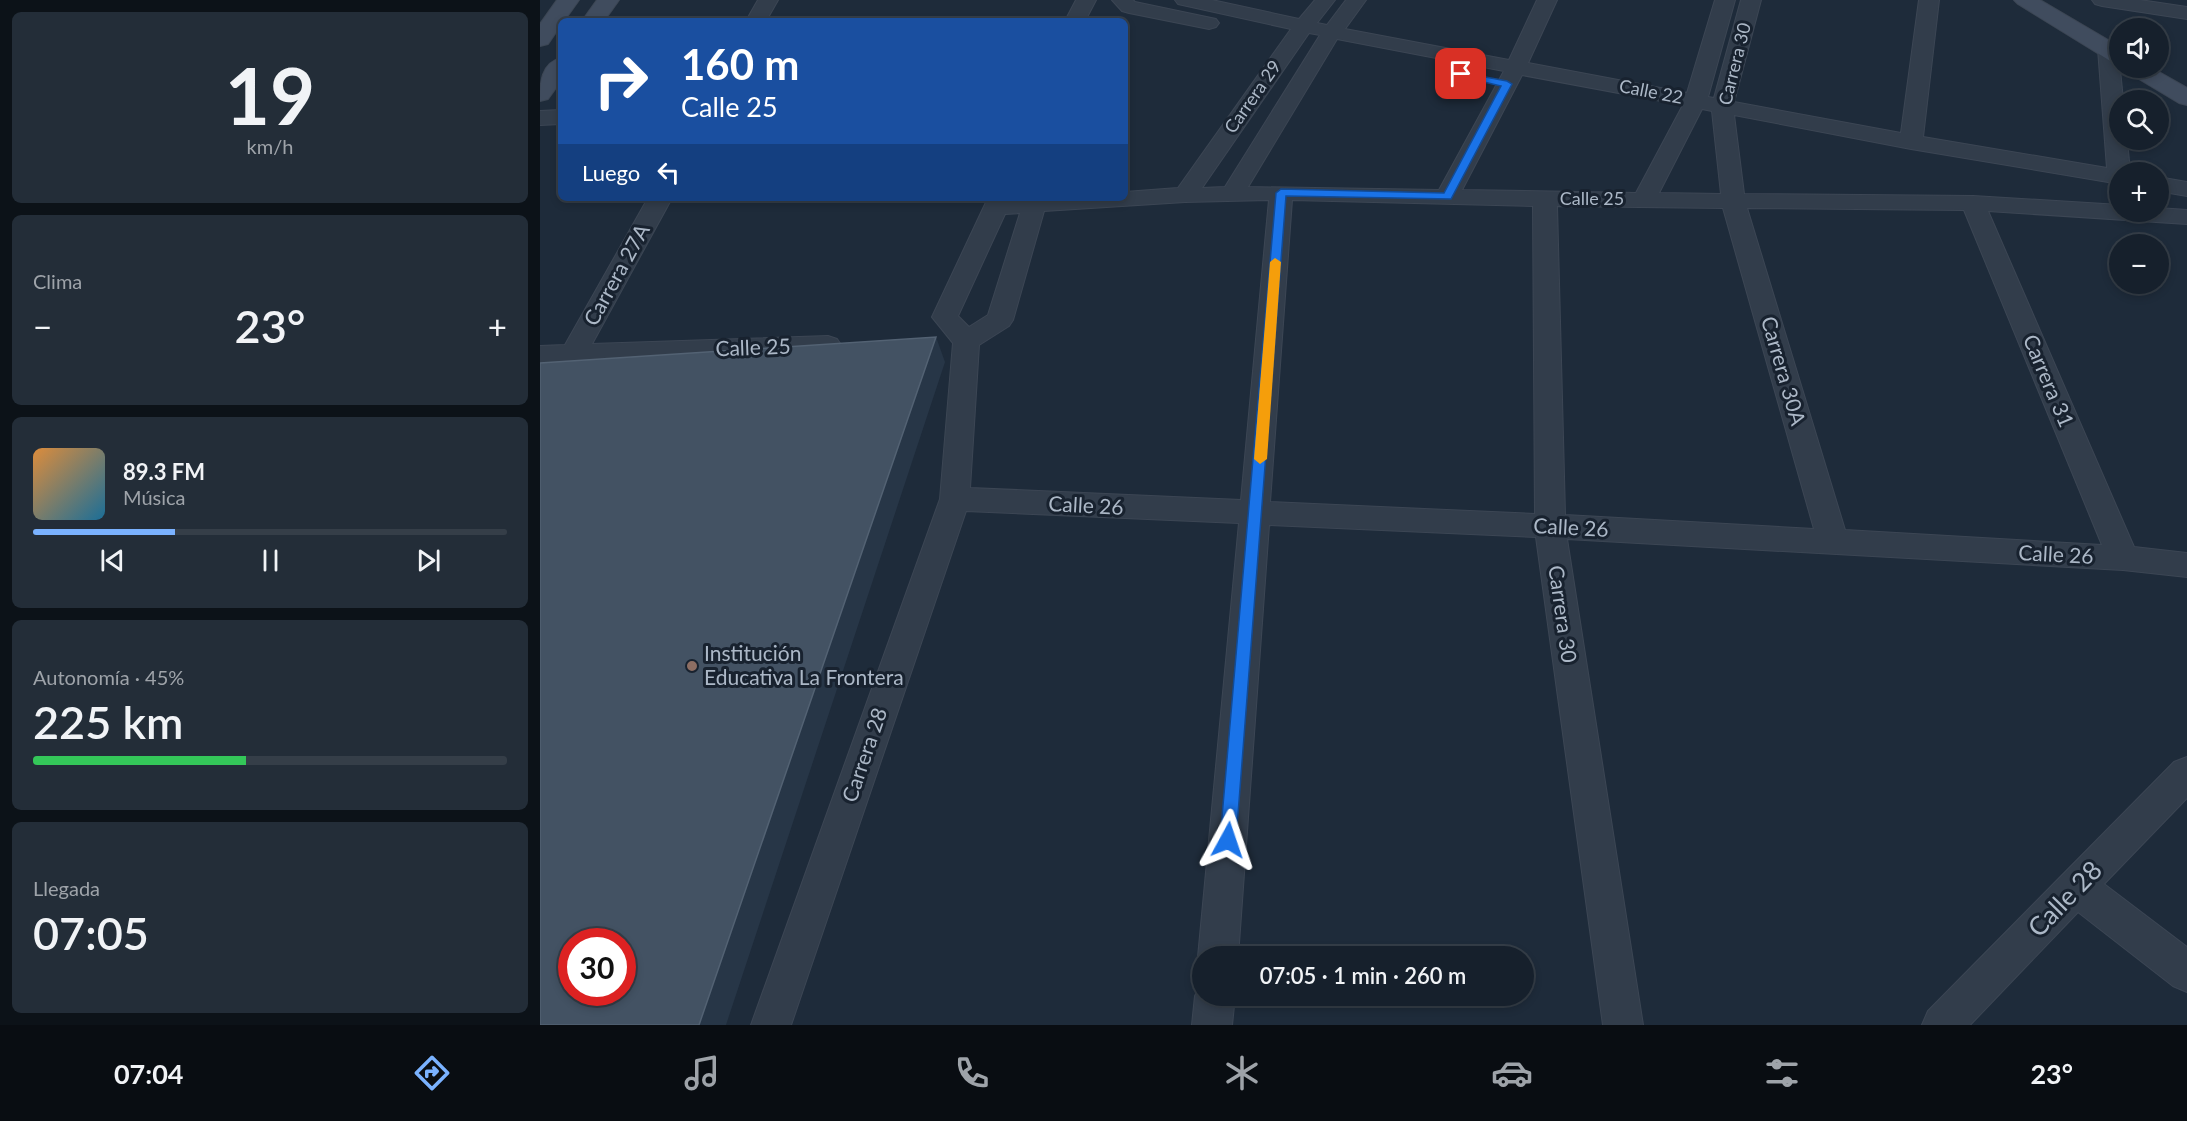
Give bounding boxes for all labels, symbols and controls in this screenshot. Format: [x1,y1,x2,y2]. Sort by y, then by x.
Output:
map controls [2109,18,2169,294]
button: sound [2109,18,2169,78]
street label: Carrera 30 [1713,20,1755,107]
text: 160 m [681,39,799,89]
icon: right [582,42,660,120]
text: 19 [225,48,315,142]
pin [1435,48,1486,99]
street label: Carrera 29 [1219,56,1285,137]
icon: arrive [1444,57,1477,90]
street label: Calle 22 [1617,74,1685,108]
text: Calle 25 [681,90,778,123]
button: search [2109,90,2169,150]
text: km/h [247,134,293,158]
icon: left [652,156,685,189]
text: Luego [582,159,640,186]
button: + [2109,162,2169,222]
street label: Calle 25 [1560,187,1624,209]
street label: Carrera 27A [578,218,654,329]
button: − [2109,234,2169,294]
text: Clima [33,269,82,293]
text: 23° [235,299,305,353]
text: − [33,306,52,346]
text: + [488,306,507,346]
street label: Carrera 30A [1757,313,1812,429]
street label: Carrera 31 [2019,330,2080,430]
street label: Calle 25 [715,333,791,360]
text: 89.3 FM [123,458,205,485]
text: Música [123,485,186,509]
street label: Calle 26 [1048,490,1124,519]
street label: Calle 26 [1533,512,1609,541]
street label: Calle 26 [2018,539,2094,568]
icon: previous [96,544,129,577]
icon: pause [254,544,287,577]
icon: next [412,544,445,577]
street label: Carrera 30 [1544,563,1583,664]
place label: Institución Educativa La Frontera [704,640,904,689]
marker: Institución Educativa La Frontera [685,659,699,673]
text: Autonomía · 45% [33,665,184,689]
text: 225 km [33,695,183,749]
street label: Carrera 28 [836,704,891,805]
position arrow [1196,808,1260,872]
street label: Calle 28 [2020,854,2108,943]
text: Llegada [33,876,100,900]
text: 07:05 [33,906,149,960]
speed limit sign: 30 [558,928,636,1006]
text: 07:05 · 1 min · 260 m [1260,962,1466,989]
icon: directions [411,1052,453,1094]
icon: music [681,1052,723,1094]
icon: phone [951,1052,993,1094]
icon: climate [1221,1052,1263,1094]
icon: car [1491,1052,1533,1094]
icon: filters [1761,1052,1803,1094]
text: 07:04 [114,1057,184,1090]
text: 23° [2030,1057,2073,1090]

